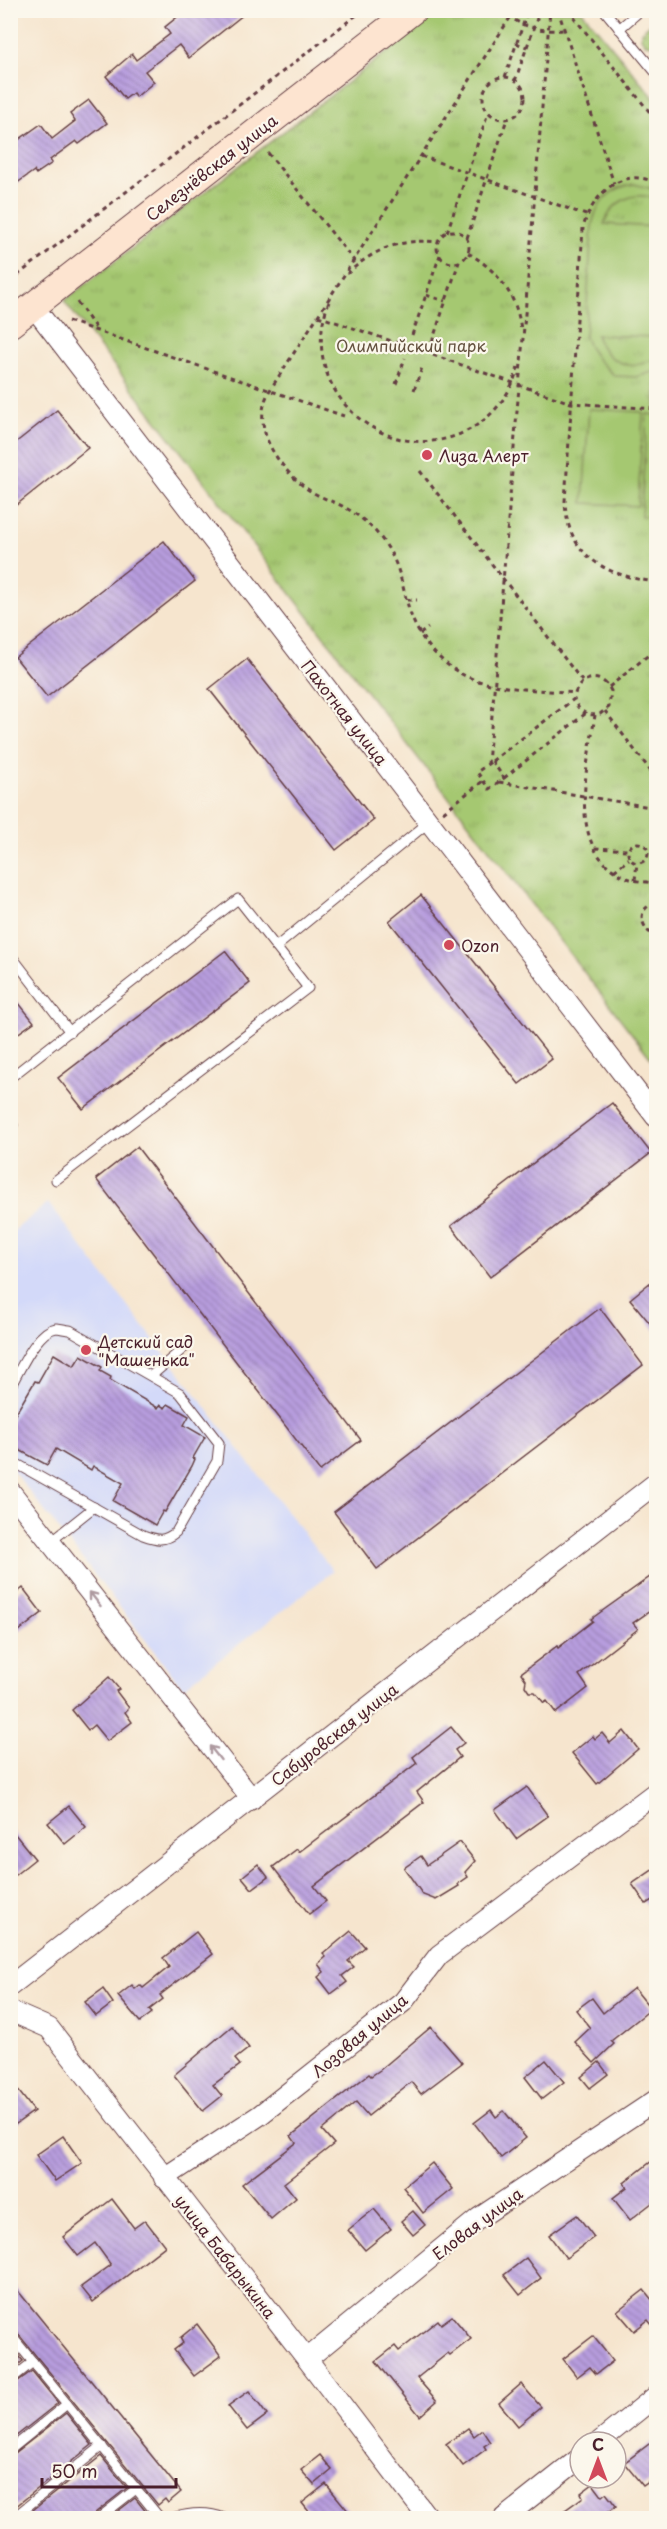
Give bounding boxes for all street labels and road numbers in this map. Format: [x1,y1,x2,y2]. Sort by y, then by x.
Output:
street label: Селезнёвская улица [140,108,282,226]
street label: Пахотная улица [296,654,394,770]
street label: Сабуровская улица [265,1677,403,1791]
street label: Лозовая улица [306,1988,412,2082]
street label: Еловая улица [427,2181,527,2265]
street label: улица Бабарыкина [170,2189,282,2323]

